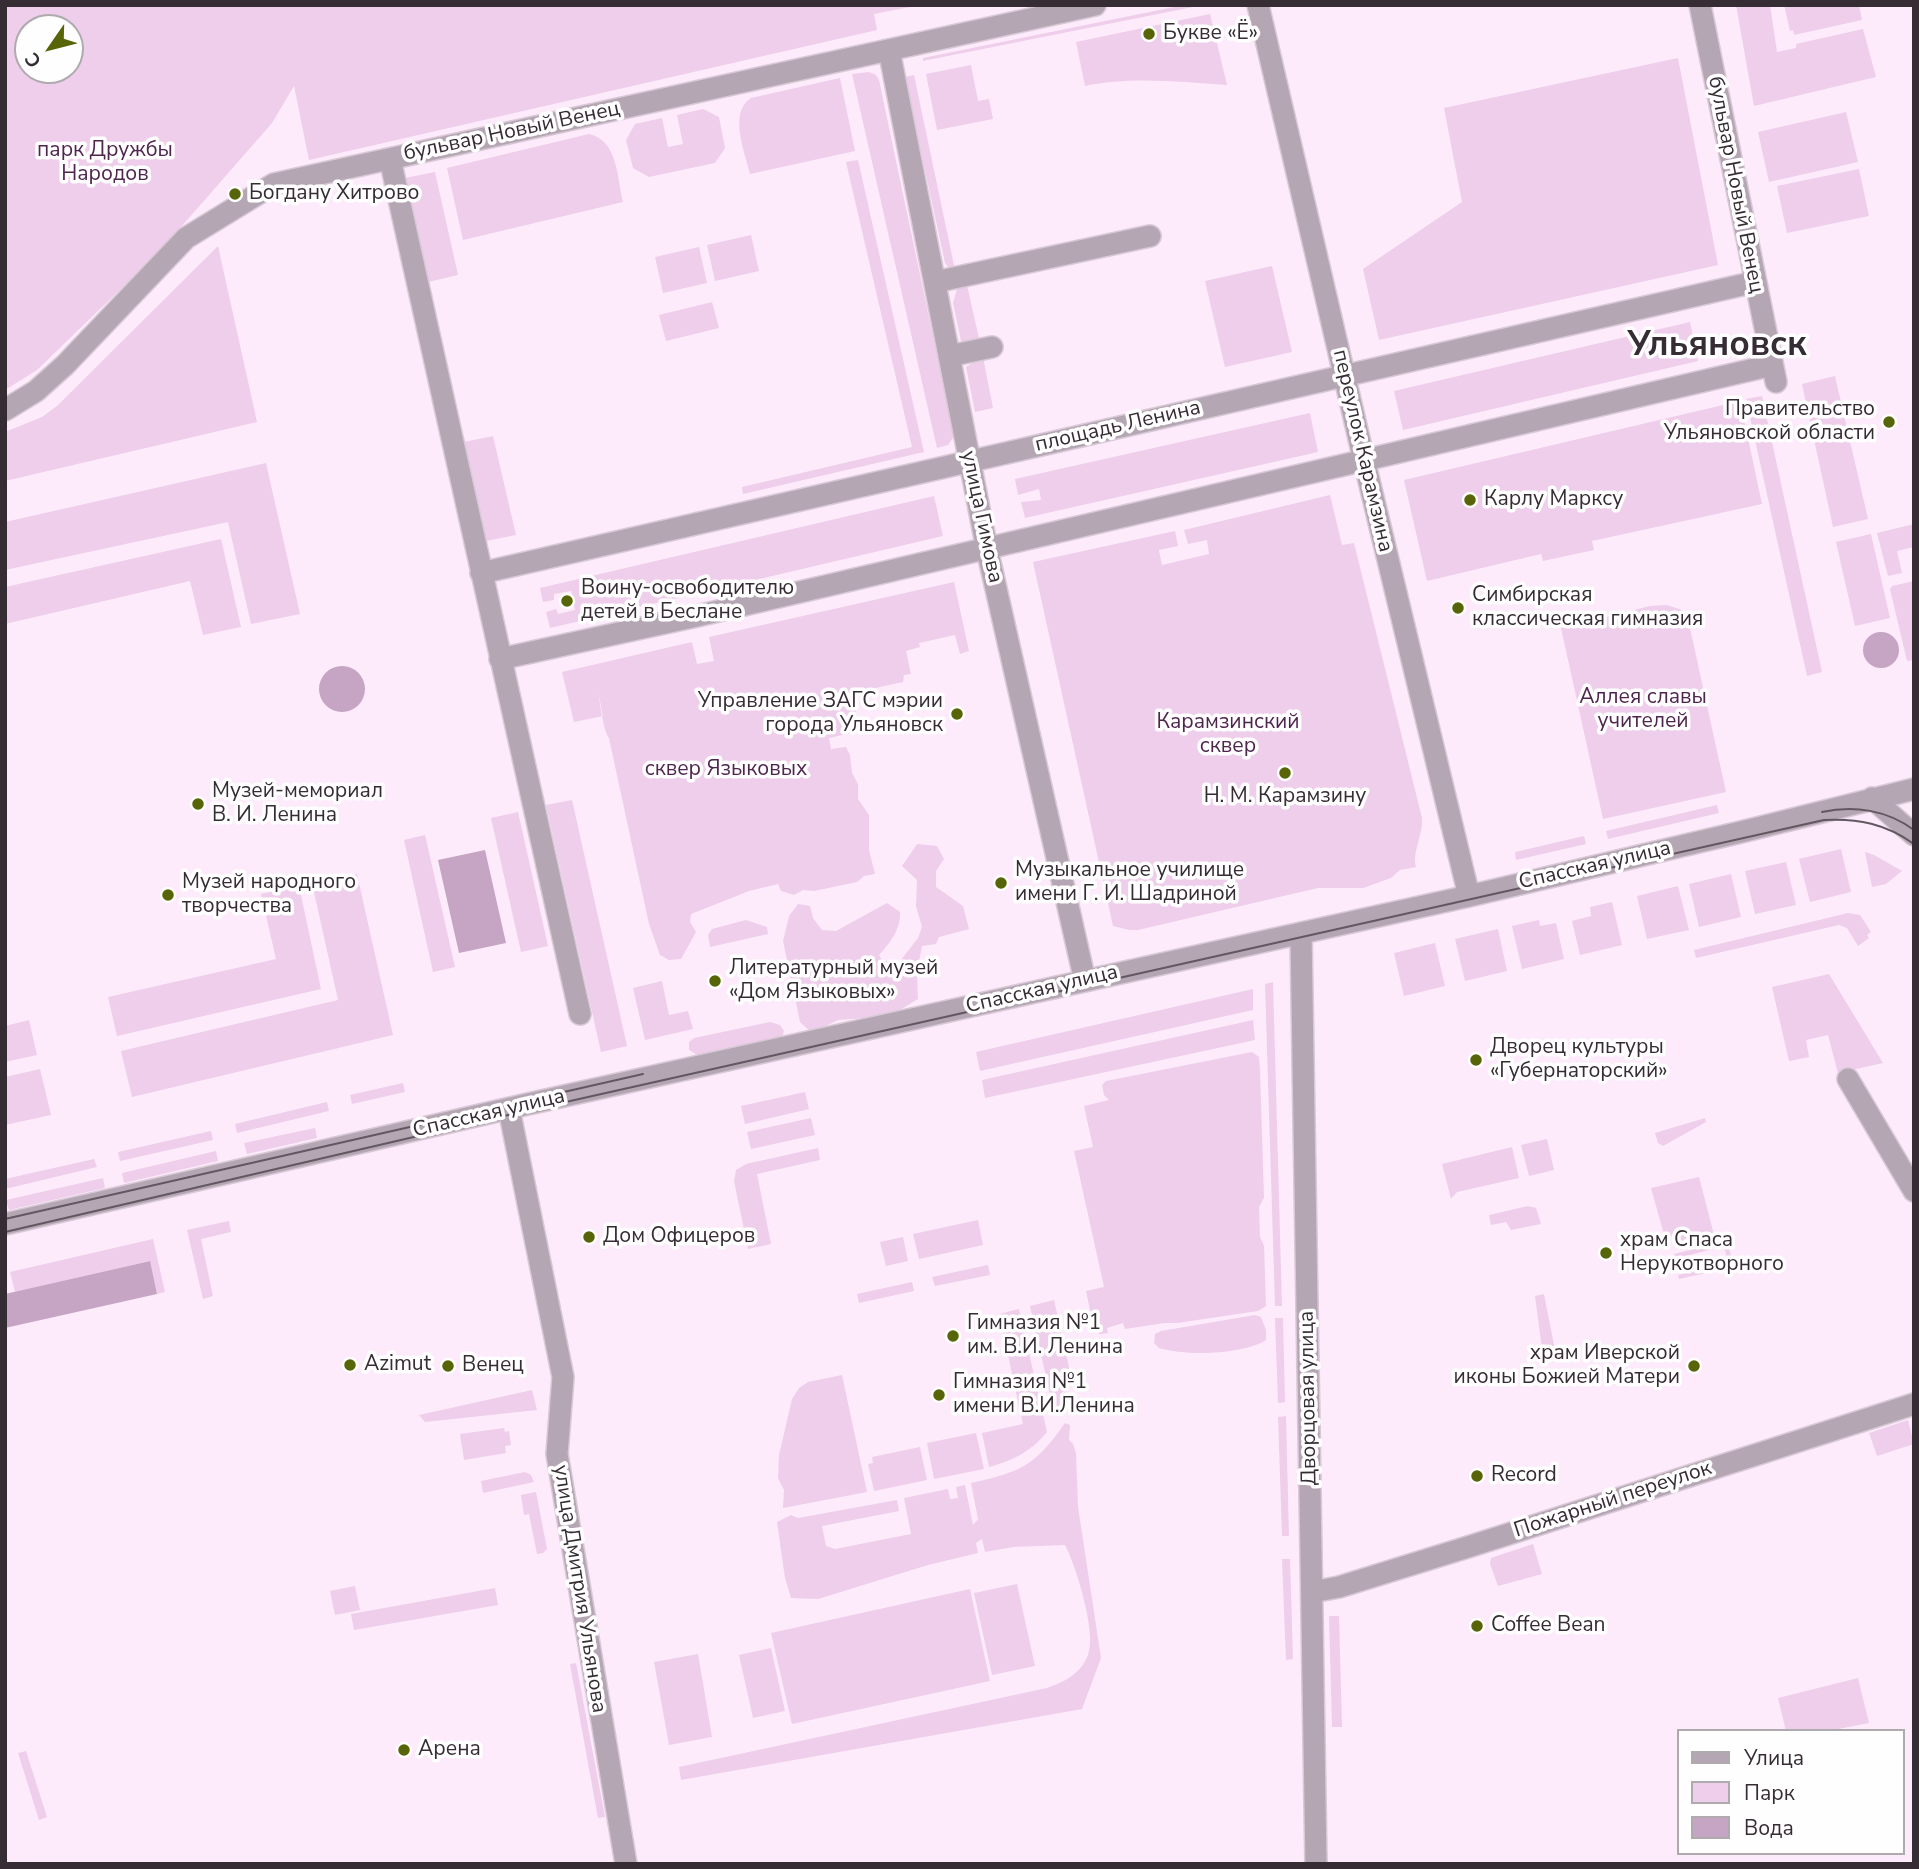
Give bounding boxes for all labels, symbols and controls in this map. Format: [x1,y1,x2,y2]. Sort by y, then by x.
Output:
north arrow [14,14,84,84]
place label: Букве «Ё» [1163,21,1258,47]
marker: Букве «Ё» [1141,26,1157,42]
text: С [19,47,48,73]
street label: бульвар Новый Венец [1702,74,1768,296]
street label: бульвар Новый Венец [402,97,622,167]
park label: парк Дружбы Народов [37,138,173,188]
place label: Богдану Хитрово [249,181,419,207]
marker: Богдану Хитрово [227,186,243,202]
district label: Ульяновск [1628,326,1806,368]
street label: переулок Карамзина [1326,347,1398,555]
street label: площадь Ленина [1033,396,1203,458]
place label: Правительство Ульяновской области [1664,397,1875,447]
marker: Правительство Ульяновской области [1881,414,1897,430]
street label: улица Гимова [955,449,1007,585]
place label: Карлу Марксу [1484,487,1623,513]
marker: Карлу Марксу [1462,492,1478,508]
place label: Воину-освободителю детей в Беслане [581,576,794,626]
place label: Симбирская классическая гимназия [1472,583,1703,633]
marker: Воину-освободителю детей в Беслане [559,593,575,609]
marker: Симбирская классическая гимназия [1450,600,1466,616]
park label: Аллея славы учителей [1579,685,1707,735]
place label: Управление ЗАГС мэрии города Ульяновск [698,689,943,739]
marker: Управление ЗАГС мэрии города Ульяновск [949,706,965,722]
park label: Карамзинский сквер [1157,710,1299,760]
park label: сквер Языковых [645,757,807,783]
marker: Н. М. Карамзину [1277,765,1293,781]
place label: Музей-мемориал В. И. Ленина [212,779,383,829]
place label: Н. М. Карамзину [1204,784,1366,810]
marker: Музей-мемориал В. И. Ленина [190,796,206,812]
street label: Спасская улица [1517,836,1673,896]
place label: Музыкальное училище имени Г. И. Шадриной [1015,858,1244,908]
place label: Музей народного творчества [182,870,356,920]
marker: Музыкальное училище имени Г. И. Шадриной [993,875,1009,891]
marker: Музей народного творчества [160,887,176,903]
place label: Литературный музей «Дом Языковых» [729,956,938,1006]
street label: Спасская улица [964,960,1120,1020]
marker: Литературный музей «Дом Языковых» [707,973,723,989]
place label: Дворец культуры «Губернаторский» [1490,1035,1668,1085]
marker: Дворец культуры «Губернаторский» [1468,1052,1484,1068]
street label: Спасская улица [411,1084,567,1144]
place label: Дом Офицеров [603,1224,755,1250]
place label: xрам Спаса Нерукотворного [1620,1228,1784,1278]
marker: Дом Офицеров [581,1229,597,1245]
marker: xрам Спаса Нерукотворного [1598,1245,1614,1261]
street label: Дворцовая улица [1295,1310,1323,1486]
place label: Гимназия №1 им. В.И. Ленина [967,1311,1123,1361]
marker: Гимназия №1 им. В.И. Ленина [945,1328,961,1344]
place label: храм Иверской иконы Божией Матери [1454,1341,1680,1391]
place label: Azimut [364,1352,431,1378]
place label: Венец [462,1353,524,1379]
marker: Azimut [342,1357,358,1373]
marker: Венец [440,1358,456,1374]
marker: храм Иверской иконы Божией Матери [1686,1358,1702,1374]
place label: Гимназия №1 имени В.И.Ленина [953,1370,1135,1420]
marker: Гимназия №1 имени В.И.Ленина [931,1387,947,1403]
street label: Пожарный переулок [1511,1456,1715,1544]
street label: улица Дмитрия Ульянова [547,1463,611,1715]
place label: Record [1491,1463,1557,1489]
marker: Record [1469,1468,1485,1484]
place label: Coffee Bean [1491,1613,1605,1639]
marker: Coffee Bean [1469,1618,1485,1634]
legend [1678,1729,1905,1855]
place label: Арена [418,1737,481,1763]
marker: Арена [396,1742,412,1758]
text: Улица [1744,1744,1804,1772]
text: Парк [1744,1779,1795,1807]
text: Вода [1744,1814,1794,1842]

